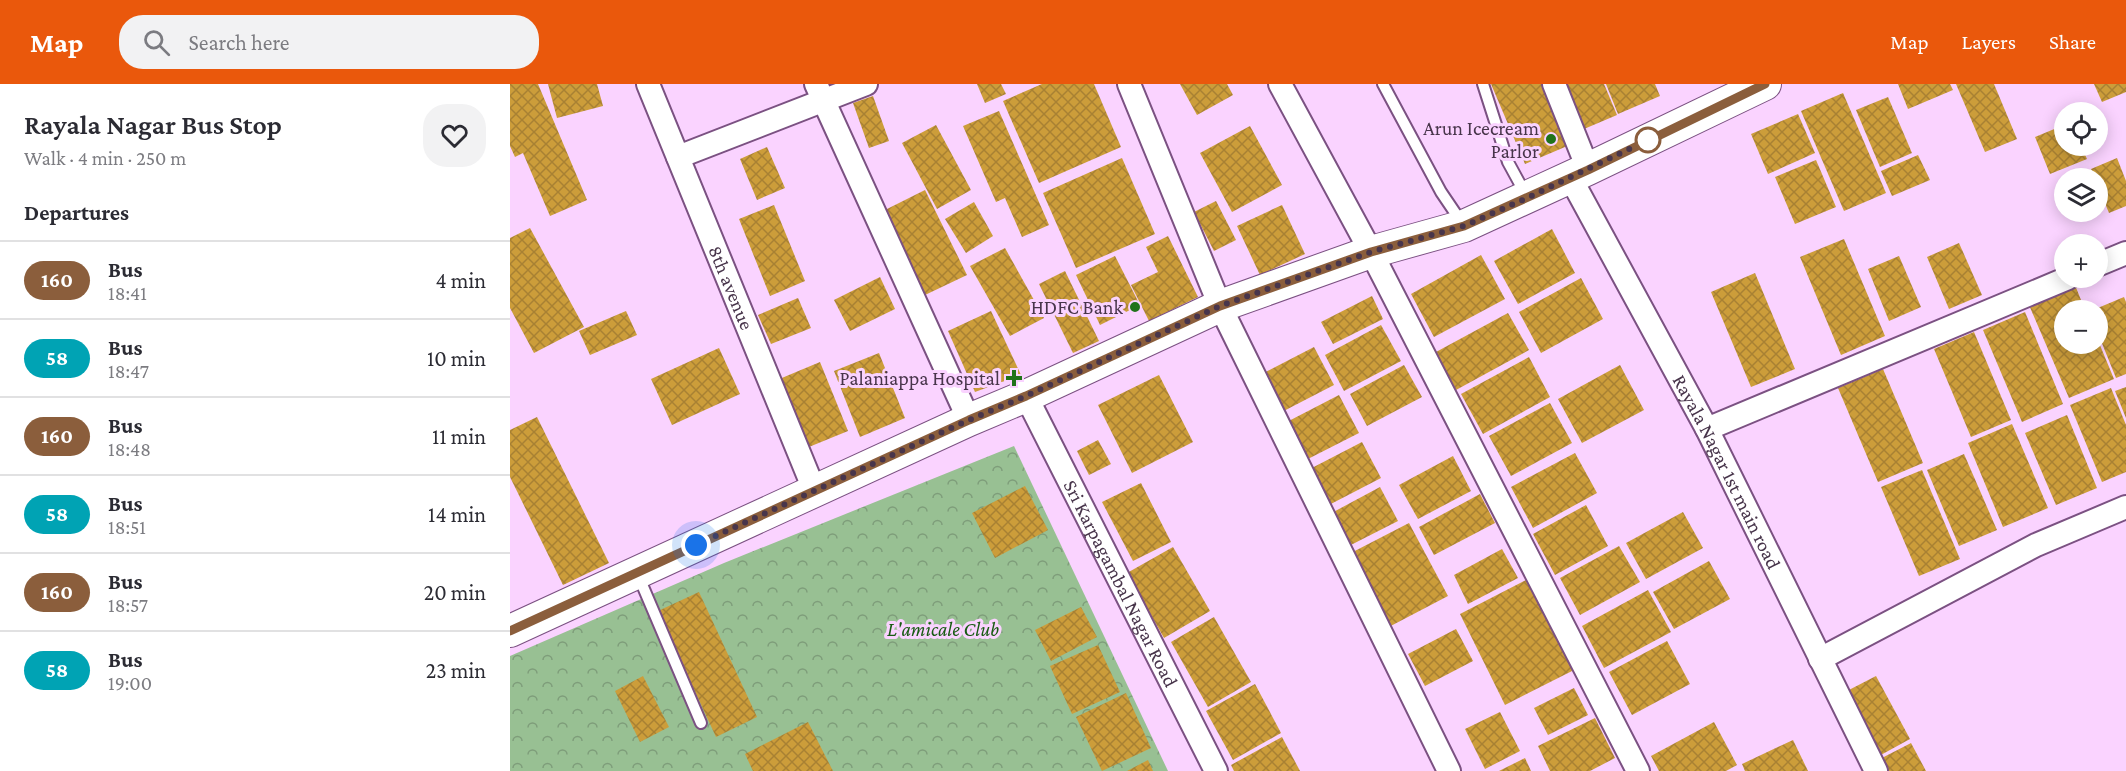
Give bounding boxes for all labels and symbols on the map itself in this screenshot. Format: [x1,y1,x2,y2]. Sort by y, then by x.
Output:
place label: Arun Icecream Parlor [1423,117,1539,162]
unlabelled marker [1635,127,1661,153]
marker: Arun Icecream Parlor [1544,132,1558,146]
street label: 8th avenue [704,242,758,333]
place label: HDFC Bank [1031,296,1123,318]
marker: HDFC Bank [1128,300,1142,314]
place label: Palaniappa Hospital [840,367,1000,390]
marker: Palaniappa Hospital [1005,369,1023,387]
street label: Rayala Nagar 1st main road [1668,371,1786,573]
street label: Sri Karpagambal Nagar Road [1059,476,1183,691]
your location [681,530,711,560]
park label: L'amicale Club [887,618,999,640]

